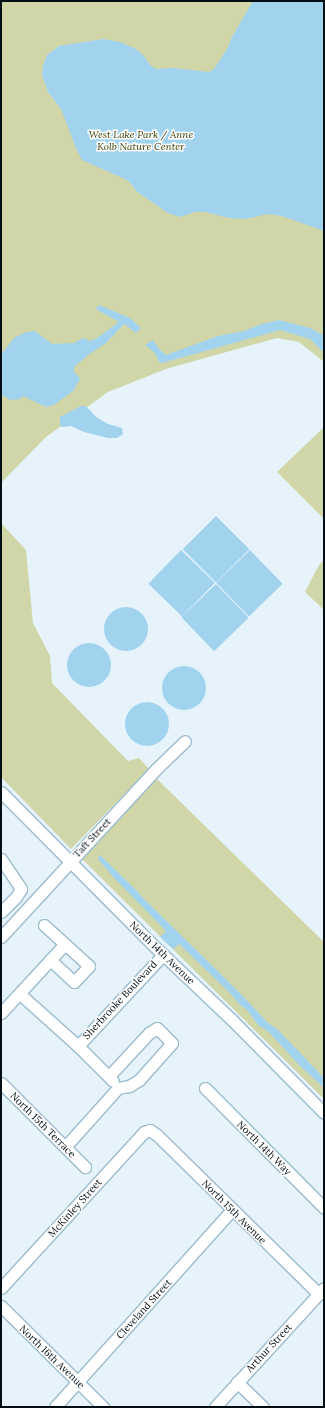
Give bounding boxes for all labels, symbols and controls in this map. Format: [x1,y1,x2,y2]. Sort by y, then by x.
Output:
park label: West Lake Park / Anne Kolb Nature Center [89,128,193,152]
street label: Taft Street [71,816,113,860]
street label: North 14th Avenue [127,919,197,987]
street label: Sherbrooke Boulevard [80,958,160,1042]
street label: North 15th Terrace [8,1090,78,1160]
street label: North 14th Way [234,1118,294,1178]
street label: McKinley Street [46,1176,104,1240]
street label: North 15th Avenue [199,1177,269,1247]
street label: Cleveland Street [114,1277,174,1341]
street label: Arthur Street [244,1321,294,1375]
street label: North 16th Avenue [17,1323,87,1391]

